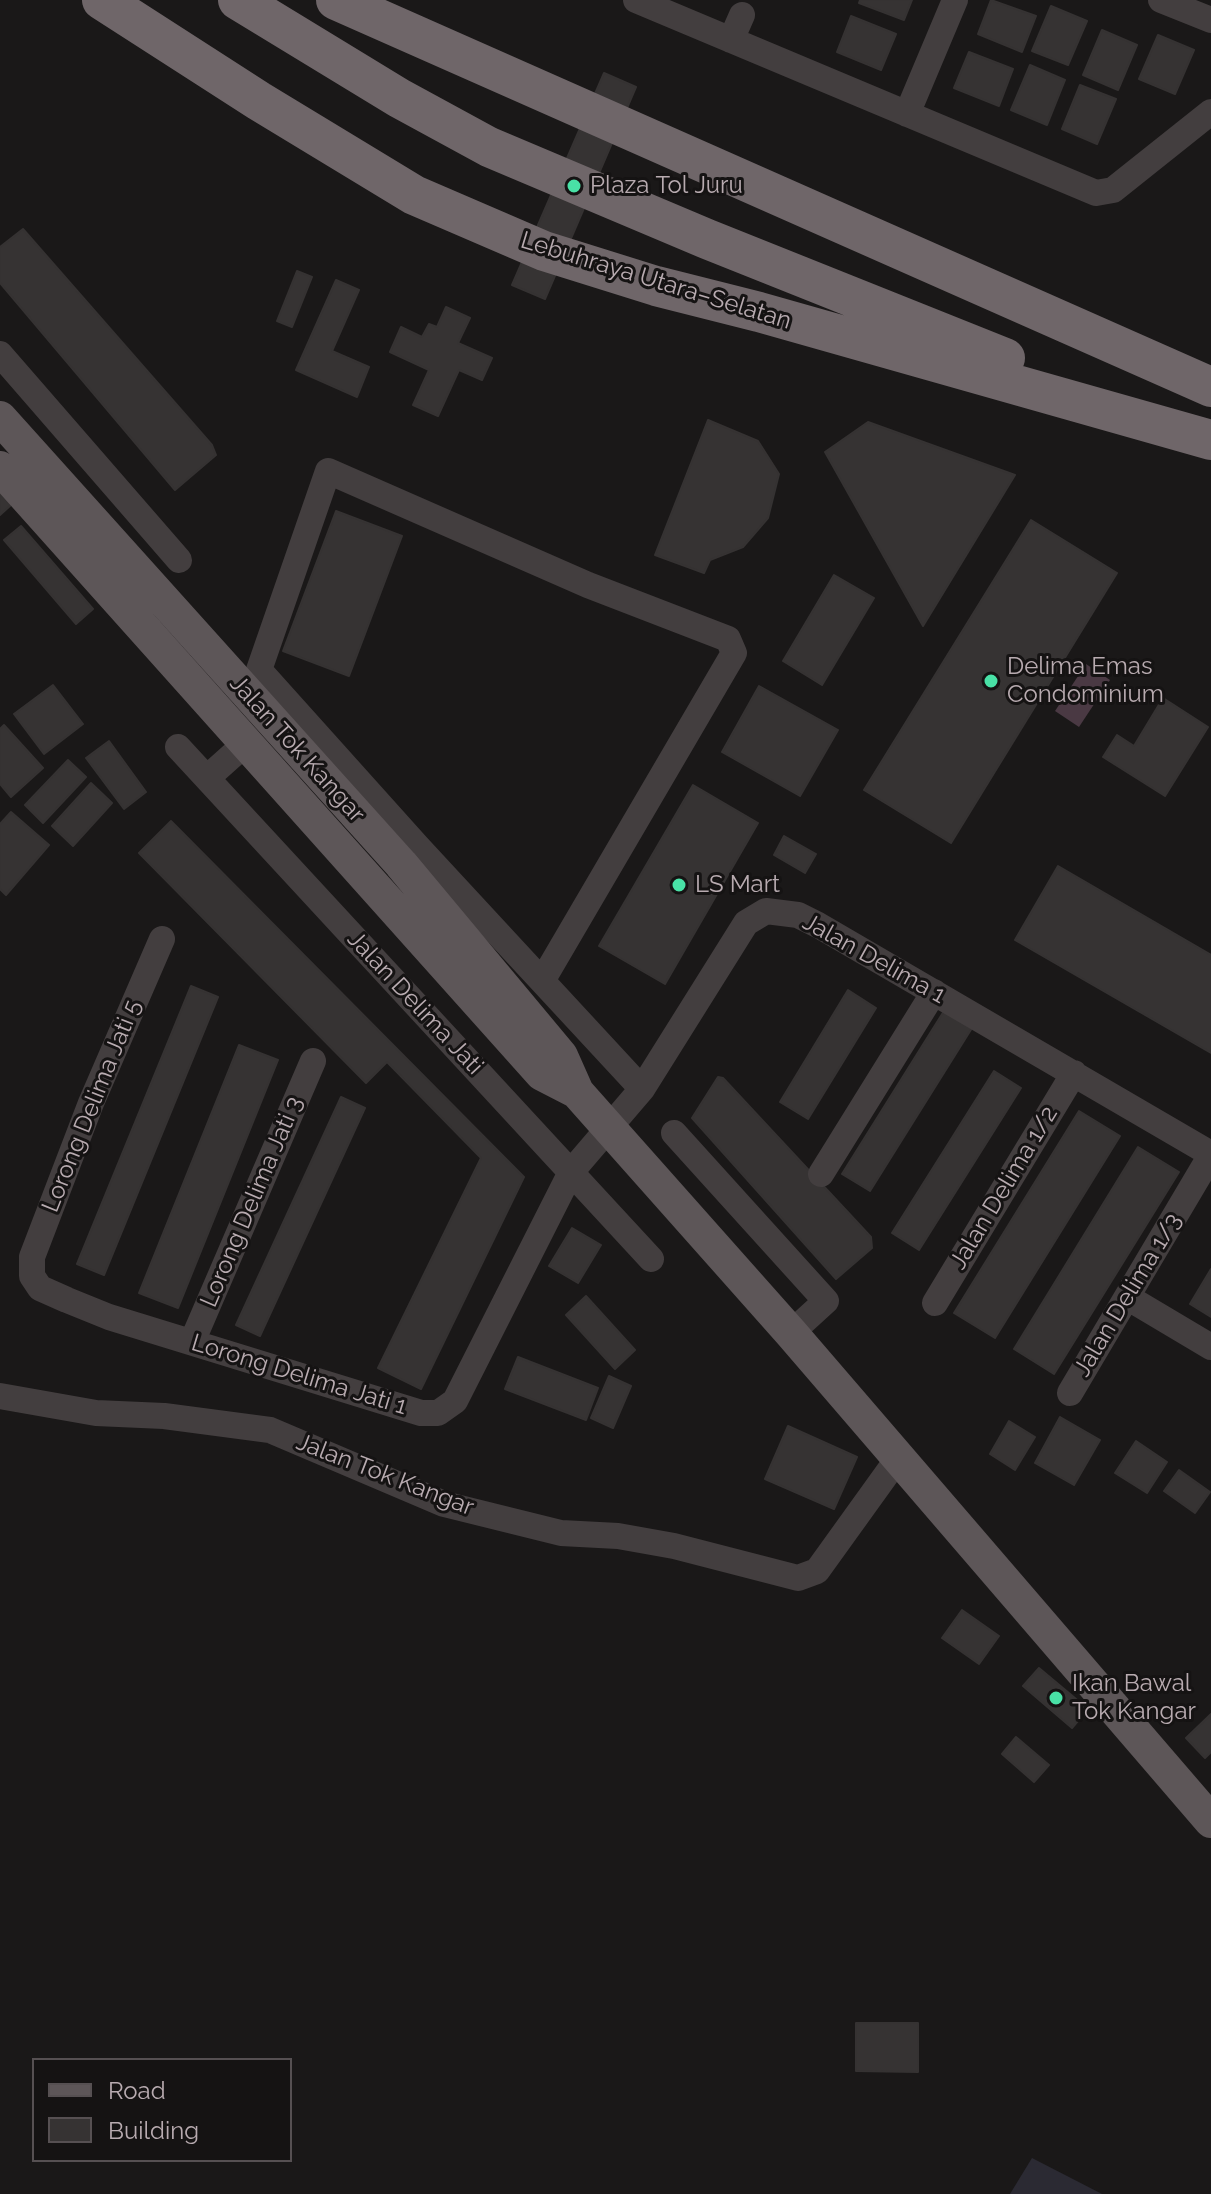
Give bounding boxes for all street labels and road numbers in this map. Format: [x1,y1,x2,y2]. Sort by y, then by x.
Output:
street label: Lebuhraya Utara–Selatan [517,226,795,336]
street label: Jalan Tok Kangar [223,669,371,829]
street label: Jalan Delima 1 [798,908,950,1010]
street label: Jalan Delima Jati [341,925,489,1081]
street label: Lorong Delima Jati 5 [36,996,148,1216]
street label: Lorong Delima Jati 3 [195,1092,309,1312]
street label: Jalan Delima 1/2 [944,1101,1064,1275]
street label: Jalan Delima 1/3 [1068,1208,1188,1382]
street label: Lorong Delima Jati 1 [188,1329,410,1421]
street label: Jalan Tok Kangar [292,1428,478,1522]

